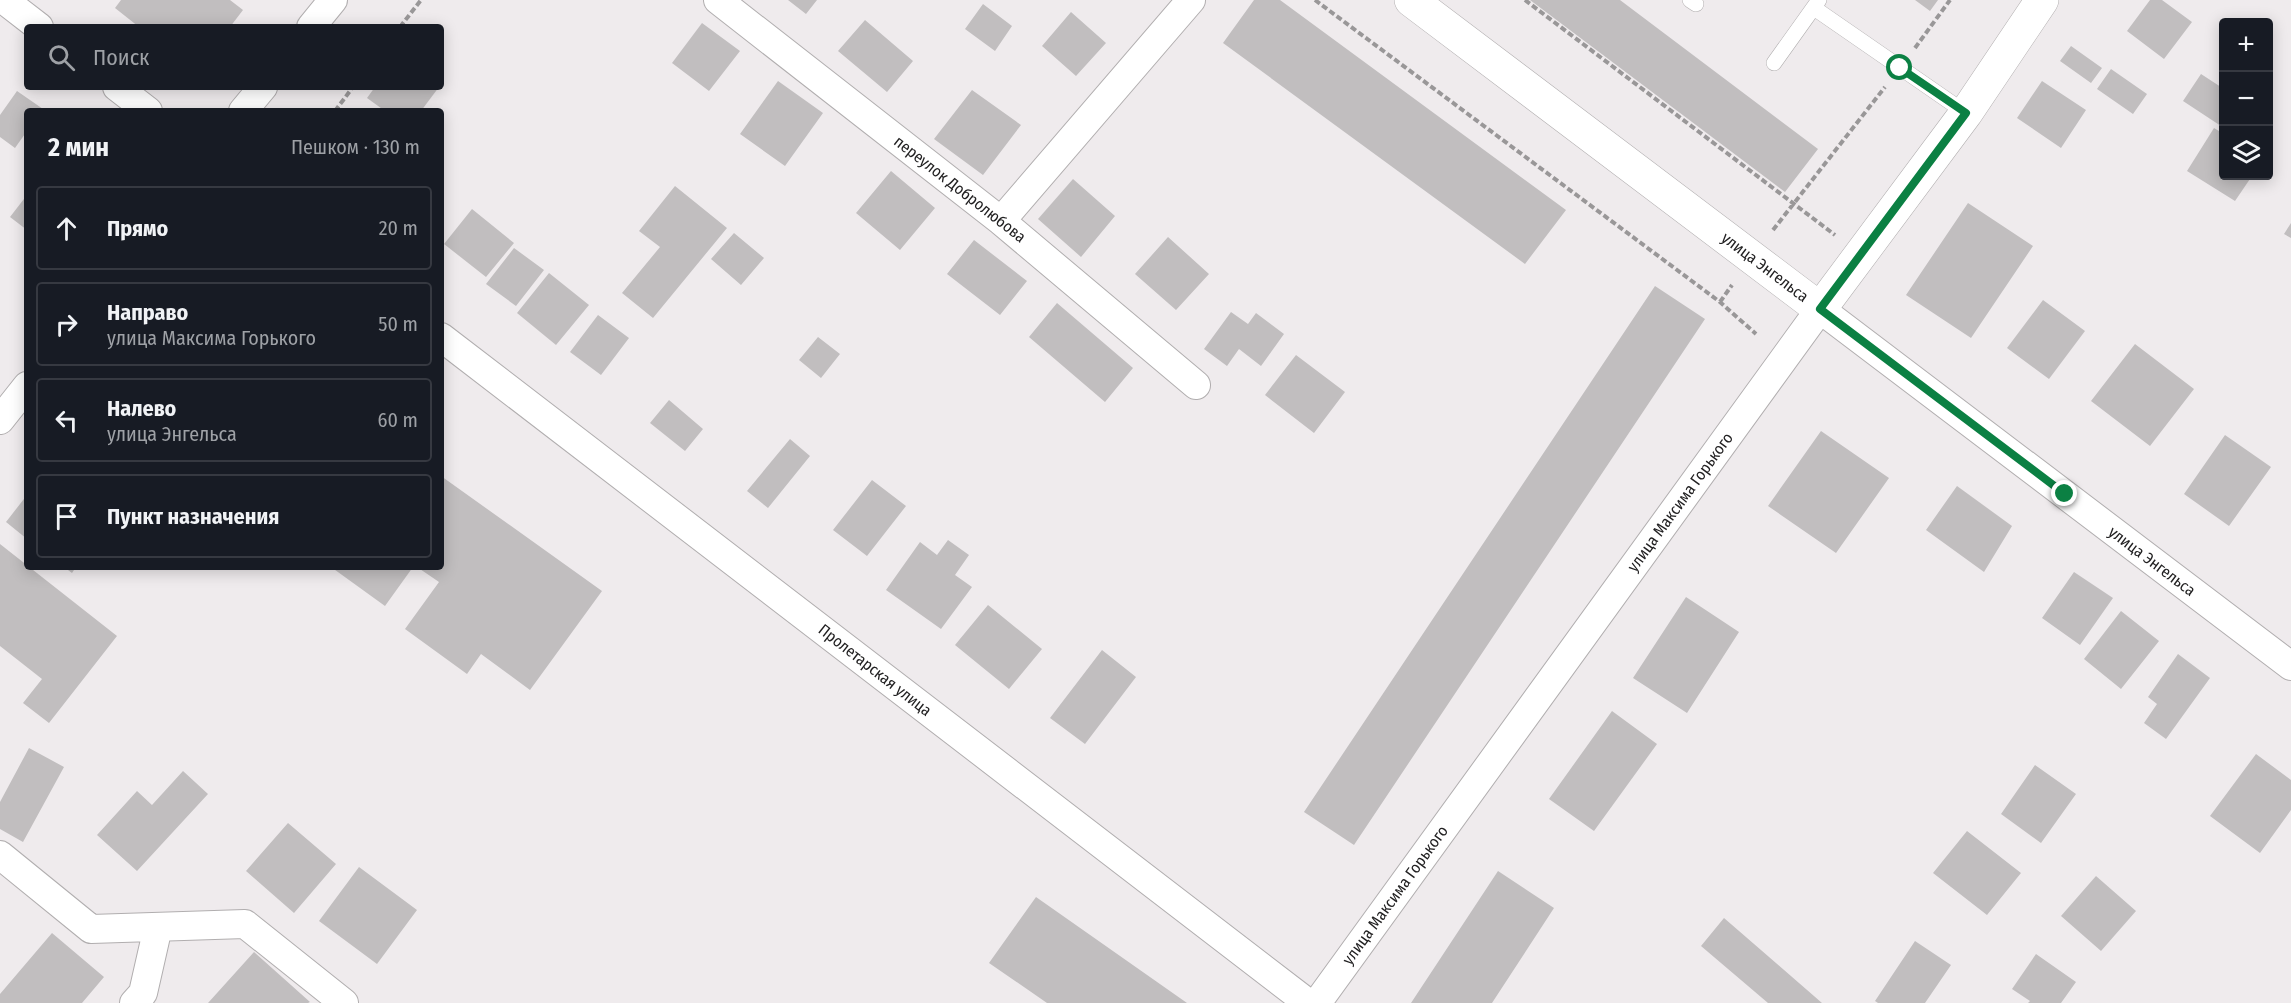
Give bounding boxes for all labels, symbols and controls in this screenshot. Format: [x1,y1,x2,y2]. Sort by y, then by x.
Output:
map controls [2219,18,2273,180]
button: + [2219,18,2273,72]
search box [24,24,444,90]
icon: search [45,41,78,74]
text: Поиск [93,44,149,71]
route start [1886,54,1912,80]
button: − [2219,72,2273,126]
button: layers [2219,126,2273,180]
text: 2 мин [48,132,109,163]
street label: переулок Добролюбова [890,132,1030,246]
text: Пешком · 130 m [291,135,420,159]
icon: ahead [50,212,83,245]
text: Прямо [107,215,168,242]
text: 20 m [379,216,418,240]
street label: улица Энгельса [1718,228,1812,306]
text: Направо [107,299,188,326]
icon: right [50,308,83,341]
text: 50 m [378,312,418,336]
text: улица Максима Горького [107,326,316,350]
text: Налево [107,395,176,422]
icon: left [50,404,83,437]
text: 60 m [378,408,418,432]
text: улица Энгельса [107,422,237,446]
street label: улица Максима Горького [1623,429,1737,575]
route end [2051,480,2077,506]
icon: arrive [50,500,83,533]
text: Пункт назначения [107,503,279,530]
street label: улица Энгельса [2105,522,2199,600]
street label: Пролетарская улица [815,620,935,720]
street label: улица Максима Горького [1338,822,1452,968]

